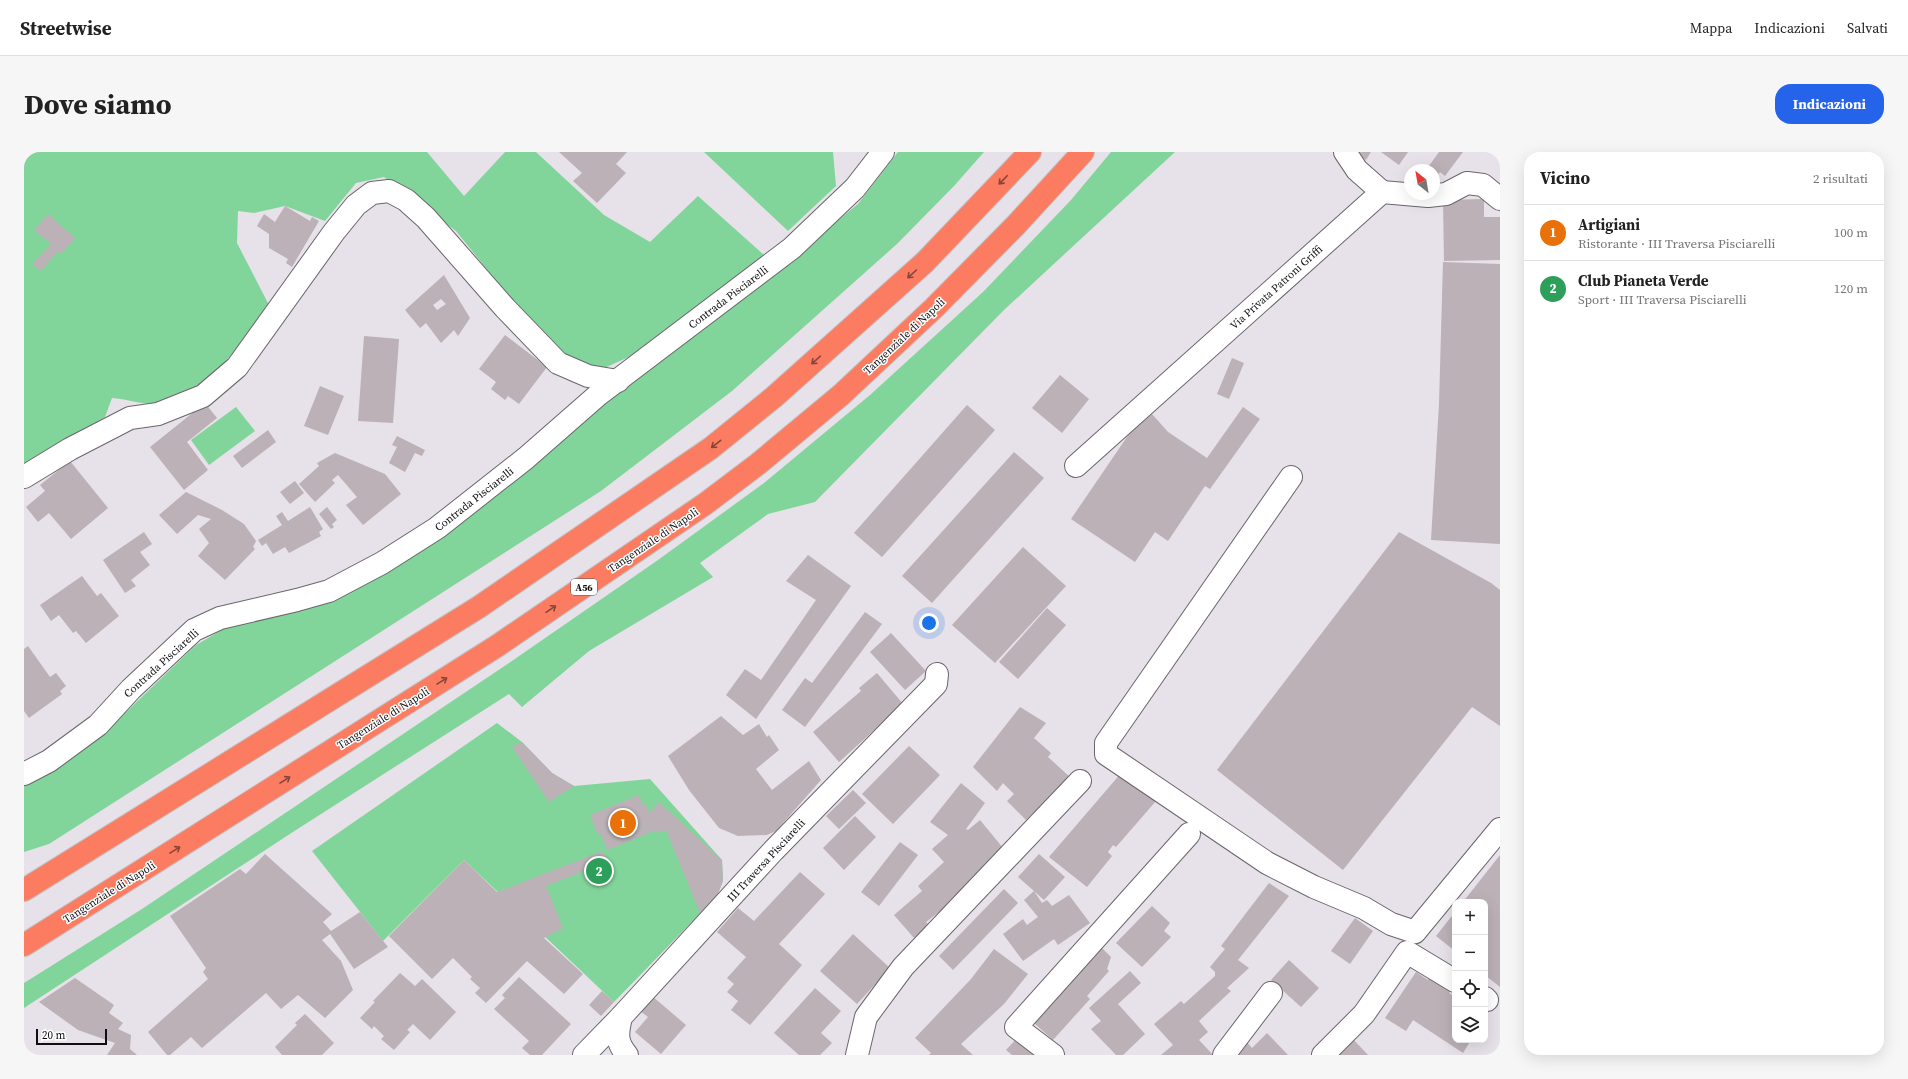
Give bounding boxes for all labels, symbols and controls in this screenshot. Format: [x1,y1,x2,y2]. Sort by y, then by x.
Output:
text: Streetwise [20,15,112,41]
text: Mappa [1690,18,1732,38]
text: Indicazioni [1754,18,1825,38]
text: Salvati [1847,18,1888,38]
button: Indicazioni [1775,84,1884,124]
text: Dove siamo [24,85,171,123]
north arrow [1404,164,1440,200]
text: Vicino [1540,166,1590,190]
text: 2 risultati [1813,170,1868,187]
one-way arrow [998,175,1008,185]
text: Artigiani [1578,214,1640,235]
text: 1 [1549,224,1557,241]
text: 100 m [1834,224,1868,241]
text: Ristorante · III Traversa Pisciarelli [1578,235,1775,252]
street label: Via Privata Patroni Griffi [1227,242,1326,333]
street label: Contrada Pisciarelli [685,262,771,332]
one-way arrow [907,269,918,278]
text: Club Pianeta Verde [1578,270,1709,291]
text: 2 [1549,280,1557,297]
text: 120 m [1834,280,1868,297]
text: Sport · III Traversa Pisciarelli [1578,291,1747,308]
street label: Tangenziale di Napoli [860,295,948,378]
one-way arrow [810,356,821,365]
one-way arrow [710,439,721,448]
street label: Contrada Pisciarelli [432,464,517,535]
street label: Tangenziale di Napoli [605,505,701,576]
road number: A56 [571,579,597,595]
one-way arrow [545,605,556,613]
your location [919,613,939,633]
street label: Contrada Pisciarelli [121,626,202,701]
one-way arrow [436,676,448,684]
street label: Tangenziale di Napoli [334,684,432,753]
one-way arrow [279,776,290,784]
pin: 1 [610,808,636,838]
street label: III Traversa Pisciarelli [724,816,809,905]
one-way arrow [169,845,181,853]
pin: 2 [586,856,612,886]
street label: Tangenziale di Napoli [60,858,158,927]
map controls [1452,899,1488,1043]
button: + [1452,899,1488,935]
button: − [1452,935,1488,971]
button: locate [1452,971,1488,1007]
button: layers [1452,1007,1488,1043]
scale bar [36,1027,107,1046]
text: 20 m [42,1028,65,1043]

